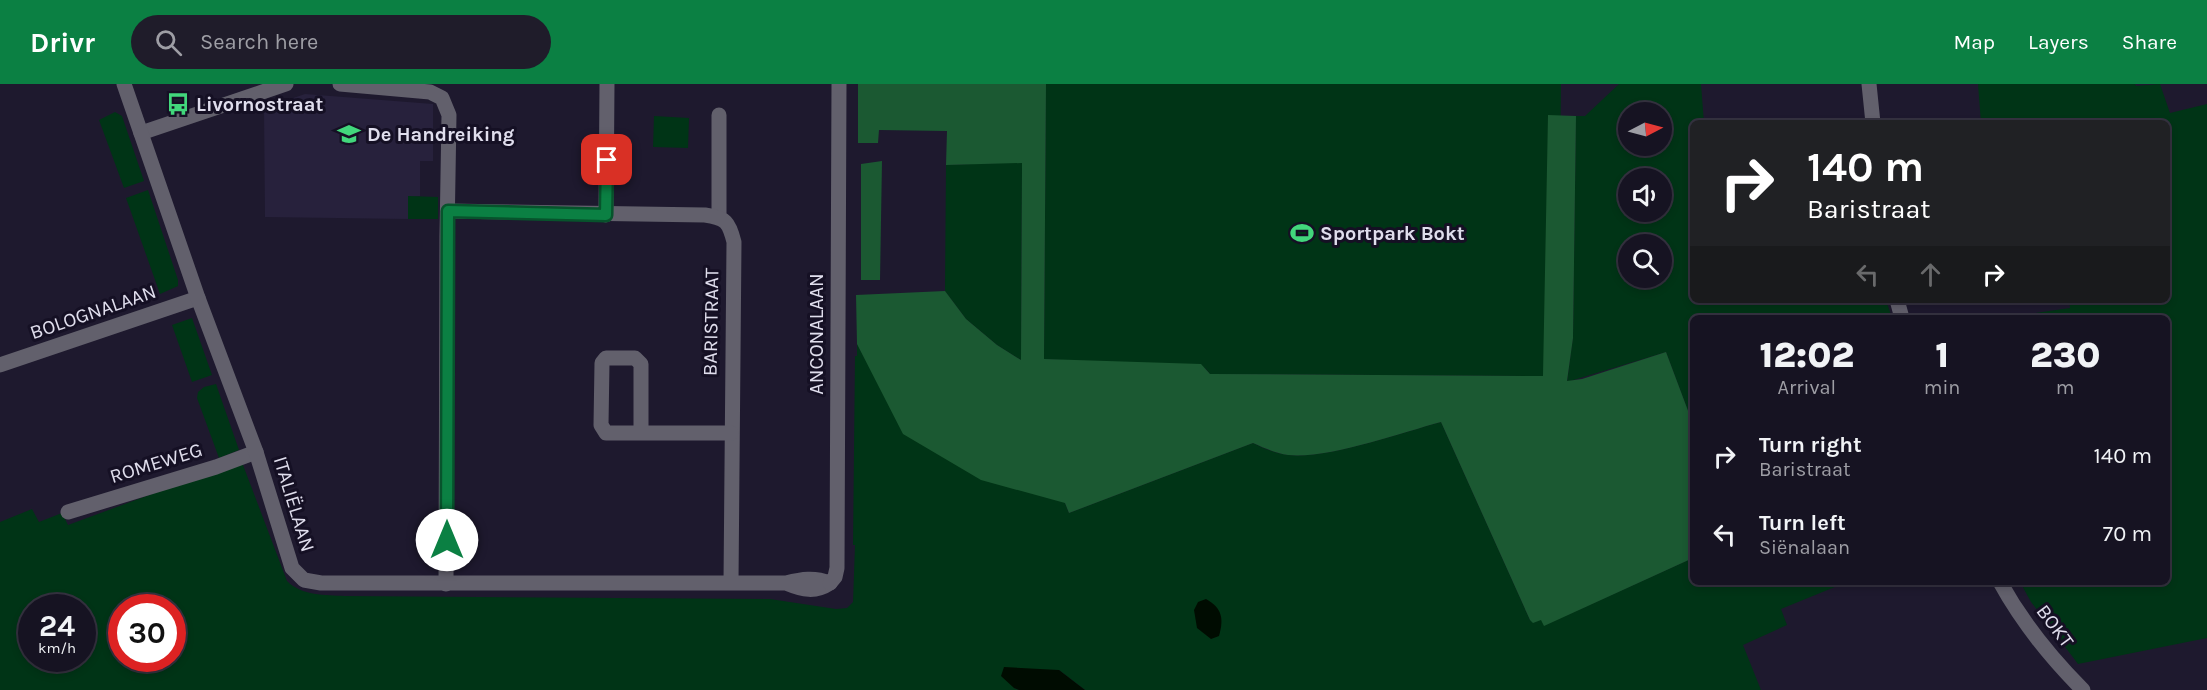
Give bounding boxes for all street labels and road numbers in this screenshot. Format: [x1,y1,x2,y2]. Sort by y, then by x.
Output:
street label: BARISTRAAT [699,268,723,376]
street label: ANCONALAAN [805,273,828,395]
street label: BOLOGNALAAN [27,280,159,344]
street label: ROMEWEG [107,438,205,488]
street label: ITALIËLAAN [269,454,319,554]
street label: BOKT [2032,600,2078,652]

